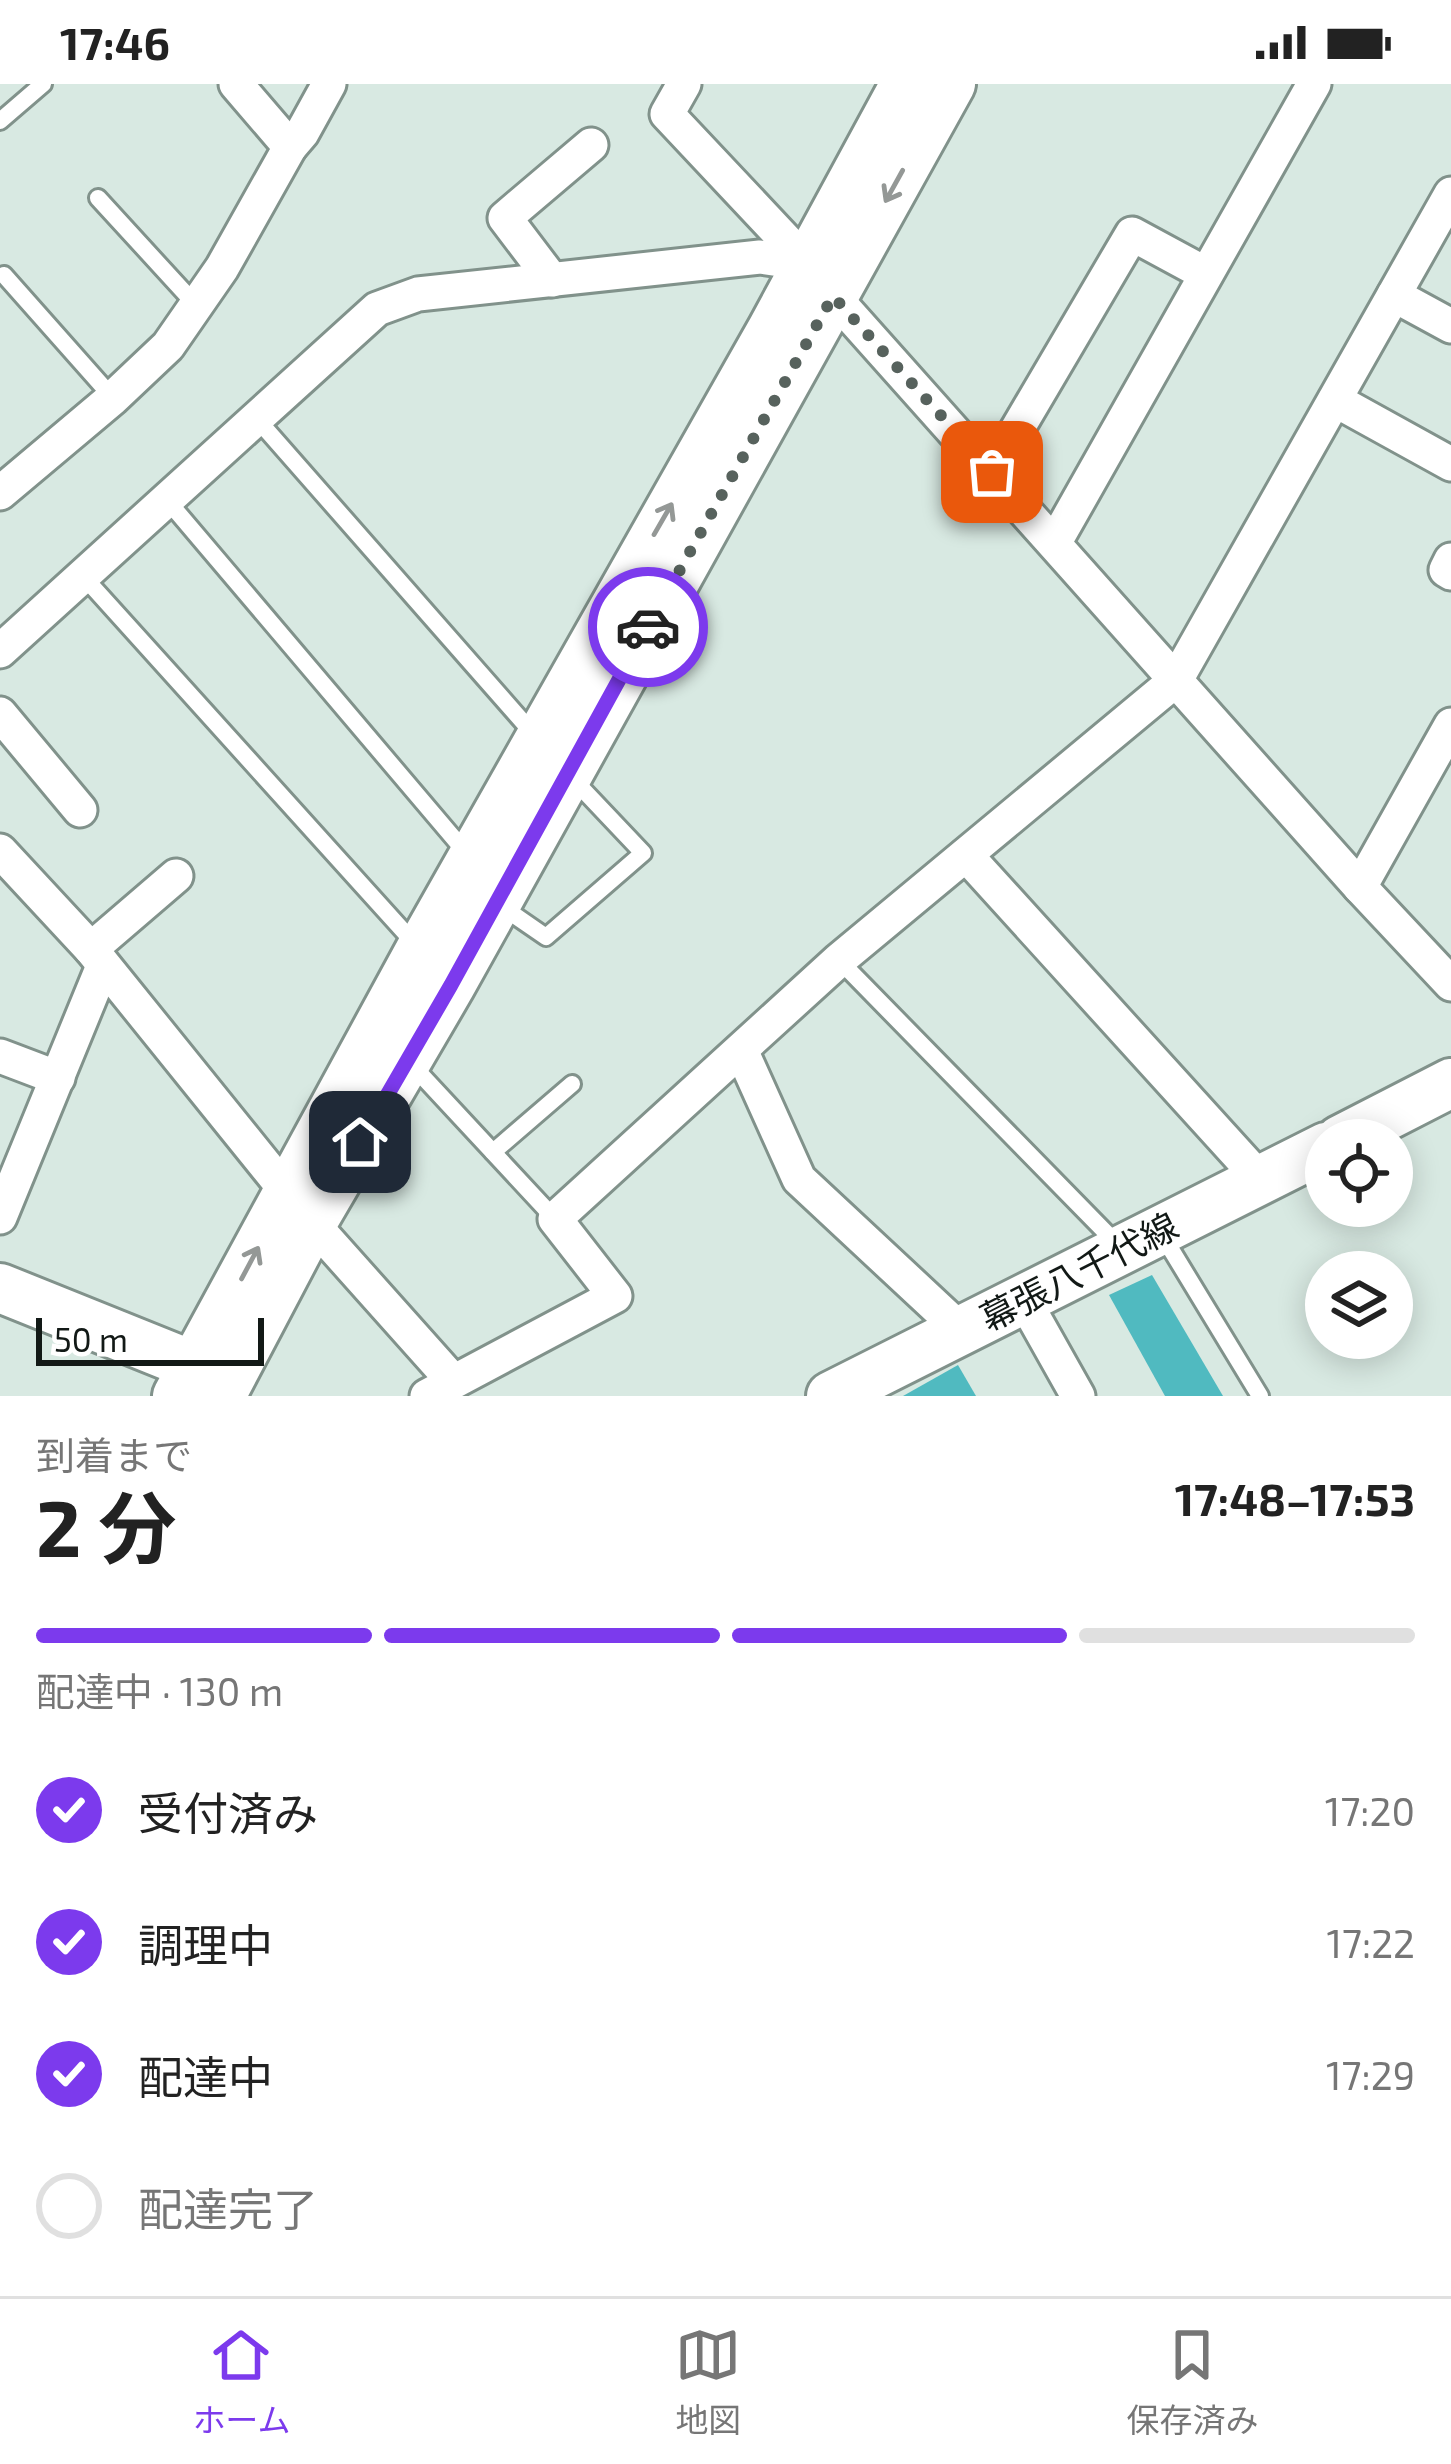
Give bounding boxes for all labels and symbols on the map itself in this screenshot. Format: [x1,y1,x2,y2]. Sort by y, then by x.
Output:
one-way arrow [882,168,905,203]
pin [941,421,1043,523]
one-way arrow [652,502,676,537]
courier [588,567,708,687]
pin [309,1091,411,1193]
street label: 幕張八千代線 [972,1202,1184,1339]
one-way arrow [239,1247,262,1282]
scale bar [36,1312,264,1365]

